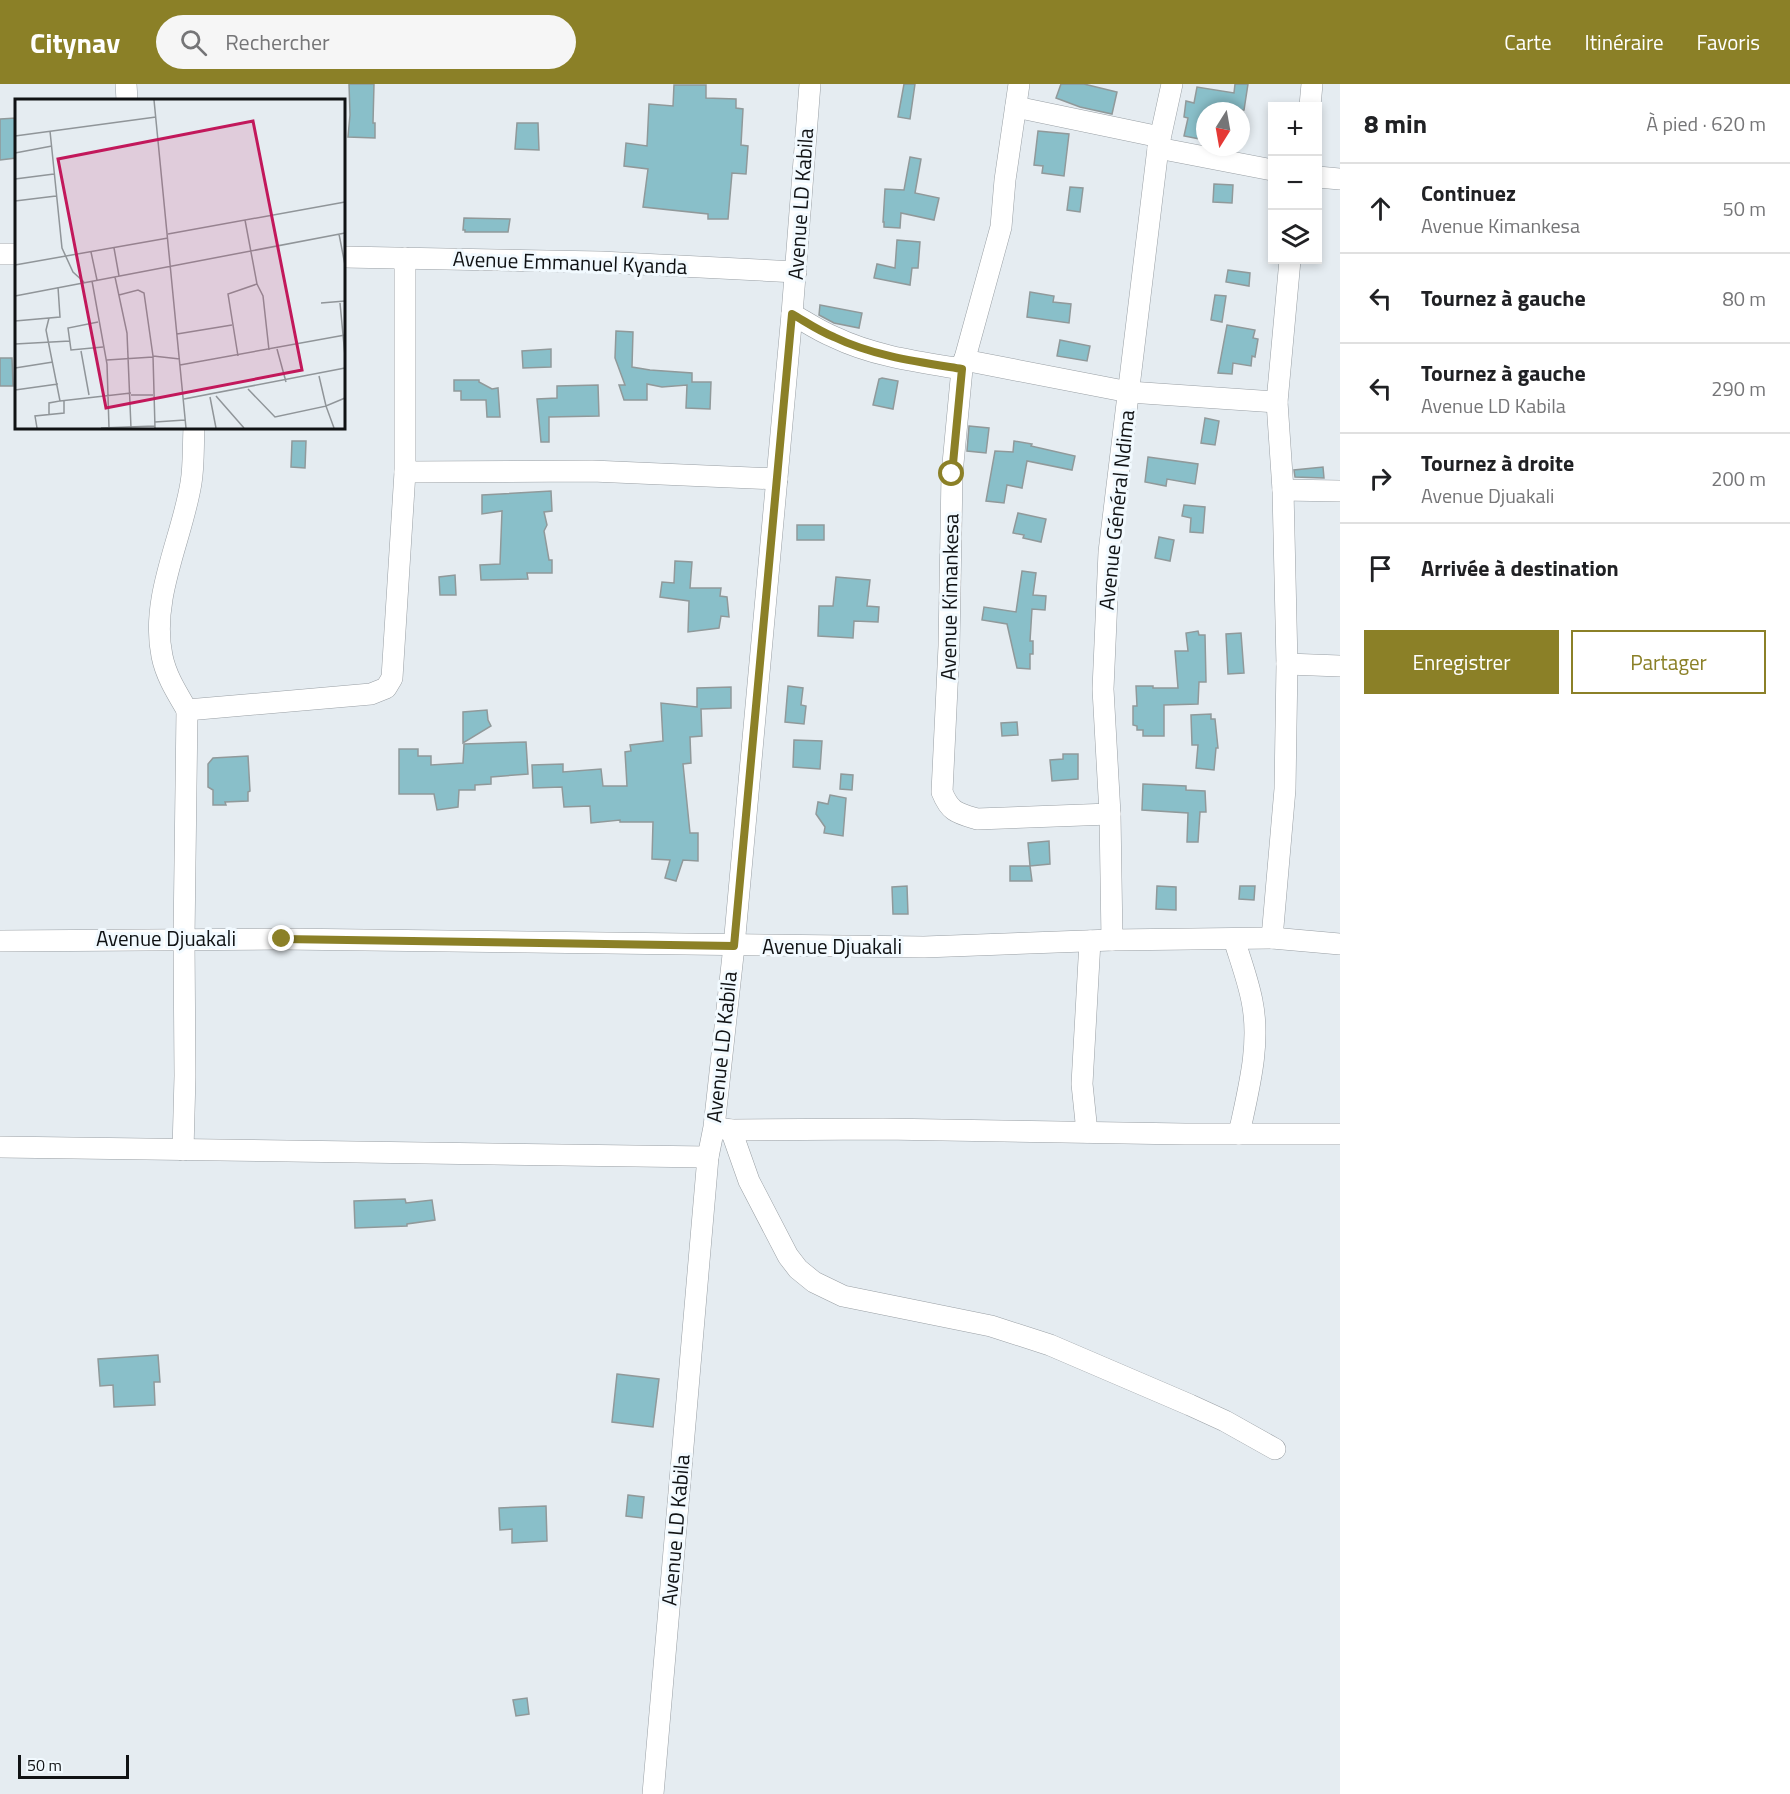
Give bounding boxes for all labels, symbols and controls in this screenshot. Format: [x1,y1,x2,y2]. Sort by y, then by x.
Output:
search box [156,15,576,69]
text: Citynav [30,21,120,64]
text: Rechercher [225,25,330,59]
icon: search [177,26,210,59]
text: Carte [1504,26,1552,58]
text: Itinéraire [1585,26,1664,58]
text: Favoris [1697,26,1760,58]
inset map [15,99,345,429]
north arrow [1196,102,1250,156]
map controls [1268,102,1322,264]
button: + [1268,102,1322,156]
text: 8 min [1364,104,1427,143]
text: À pied · 620 m [1646,108,1766,139]
street label: Avenue LD Kabila [779,127,821,281]
button: − [1268,156,1322,210]
text: Continuez [1421,176,1516,210]
icon: ahead [1364,192,1397,225]
text: 50 m [1722,193,1766,224]
button: layers [1268,210,1322,264]
text: Avenue Kimankesa [1421,210,1580,241]
street label: Avenue Emmanuel Kyanda [452,242,688,282]
text: Tournez à gauche [1421,281,1586,315]
icon: left [1364,282,1397,315]
text: 80 m [1722,283,1766,314]
text: Tournez à gauche [1421,356,1586,390]
icon: left [1364,372,1397,405]
text: 290 m [1711,373,1766,404]
text: Avenue LD Kabila [1421,390,1566,421]
street label: Avenue Général Ndima [1090,408,1142,611]
text: Tournez à droite [1421,446,1574,480]
route start [938,460,964,486]
icon: right [1364,462,1397,495]
text: 200 m [1711,463,1766,494]
text: Avenue Djuakali [1421,480,1554,511]
street label: Avenue Kimankesa [932,513,966,681]
text: Arrivée à destination [1421,551,1619,585]
icon: arrive [1364,552,1397,585]
button: Enregistrer [1364,630,1559,694]
button: Partager [1571,630,1766,694]
street label: Avenue Djuakali [96,922,236,954]
route end [268,925,294,951]
street label: Avenue Djuakali [762,930,902,962]
street label: Avenue LD Kabila [697,969,745,1124]
street label: Avenue LD Kabila [652,1452,698,1607]
scale bar [18,1752,129,1780]
text: 50 m [27,1753,62,1777]

